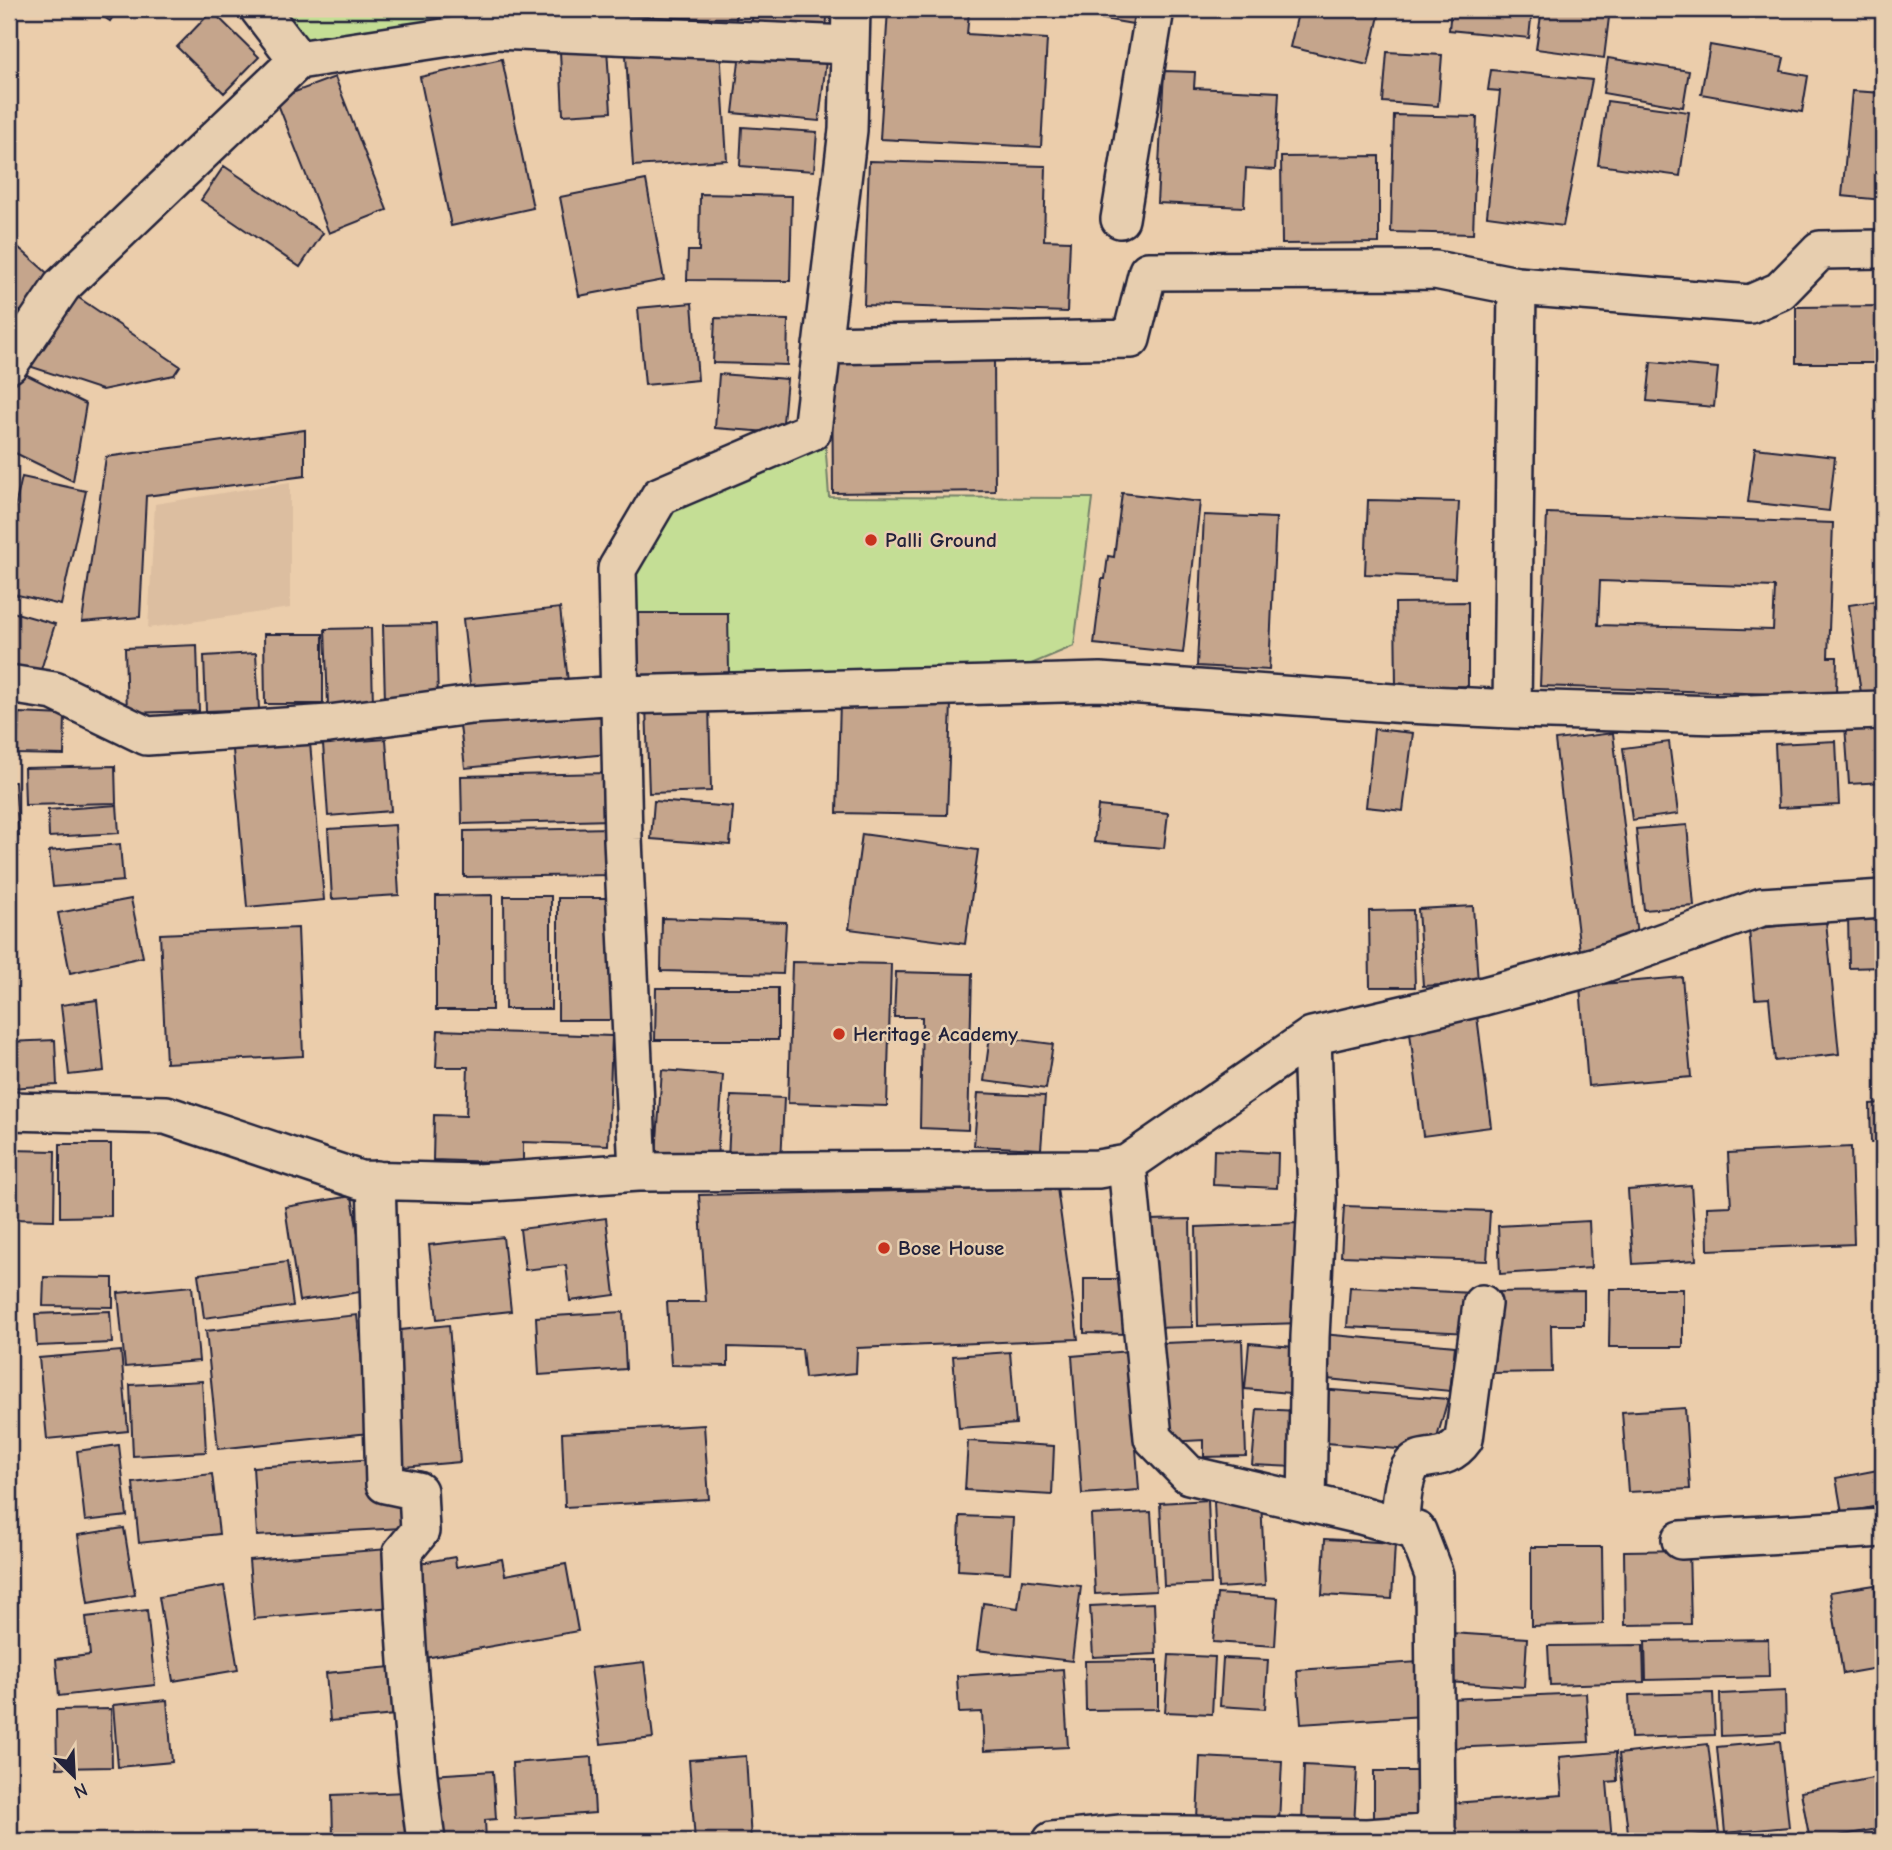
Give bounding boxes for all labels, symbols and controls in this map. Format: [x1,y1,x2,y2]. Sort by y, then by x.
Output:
place label: Palli Ground [885,528,997,552]
marker: Palli Ground [863,532,879,548]
place label: Heritage Academy [853,1022,1018,1046]
marker: Heritage Academy [831,1026,847,1042]
place label: Bose House [898,1236,1004,1260]
marker: Bose House [876,1240,892,1256]
north arrow [38,1742,108,1812]
text: N [70,1778,91,1803]

